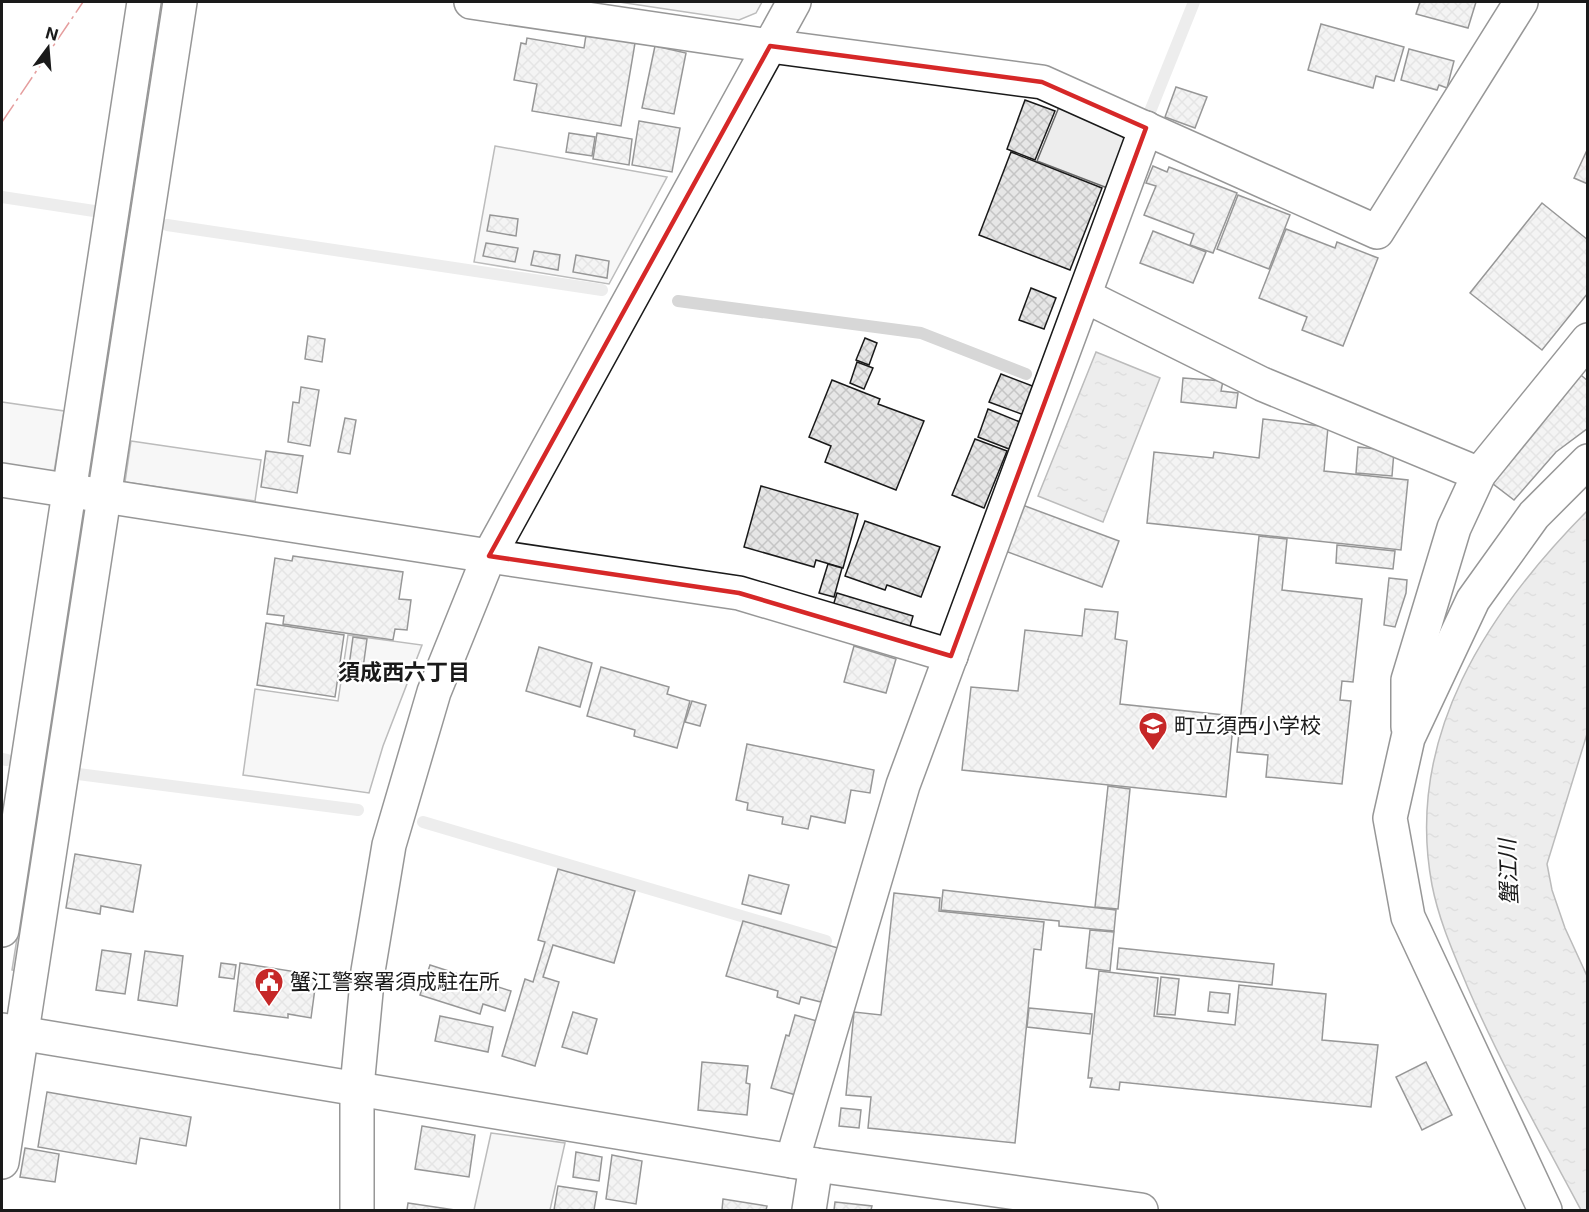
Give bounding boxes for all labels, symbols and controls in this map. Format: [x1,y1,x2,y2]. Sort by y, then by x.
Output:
north arrow [18,18,78,78]
text: N [44,22,61,45]
district label: 須成西六丁目 [338,659,470,685]
school or university icon: 町立須西小学校 [1137,710,1169,752]
place label: 町立須西小学校 [1174,713,1321,738]
water label: 蟹江川 [1494,837,1522,905]
public building icon: 蟹江警察署須成駐在所 [253,966,285,1008]
place label: 蟹江警察署須成駐在所 [290,969,500,994]

